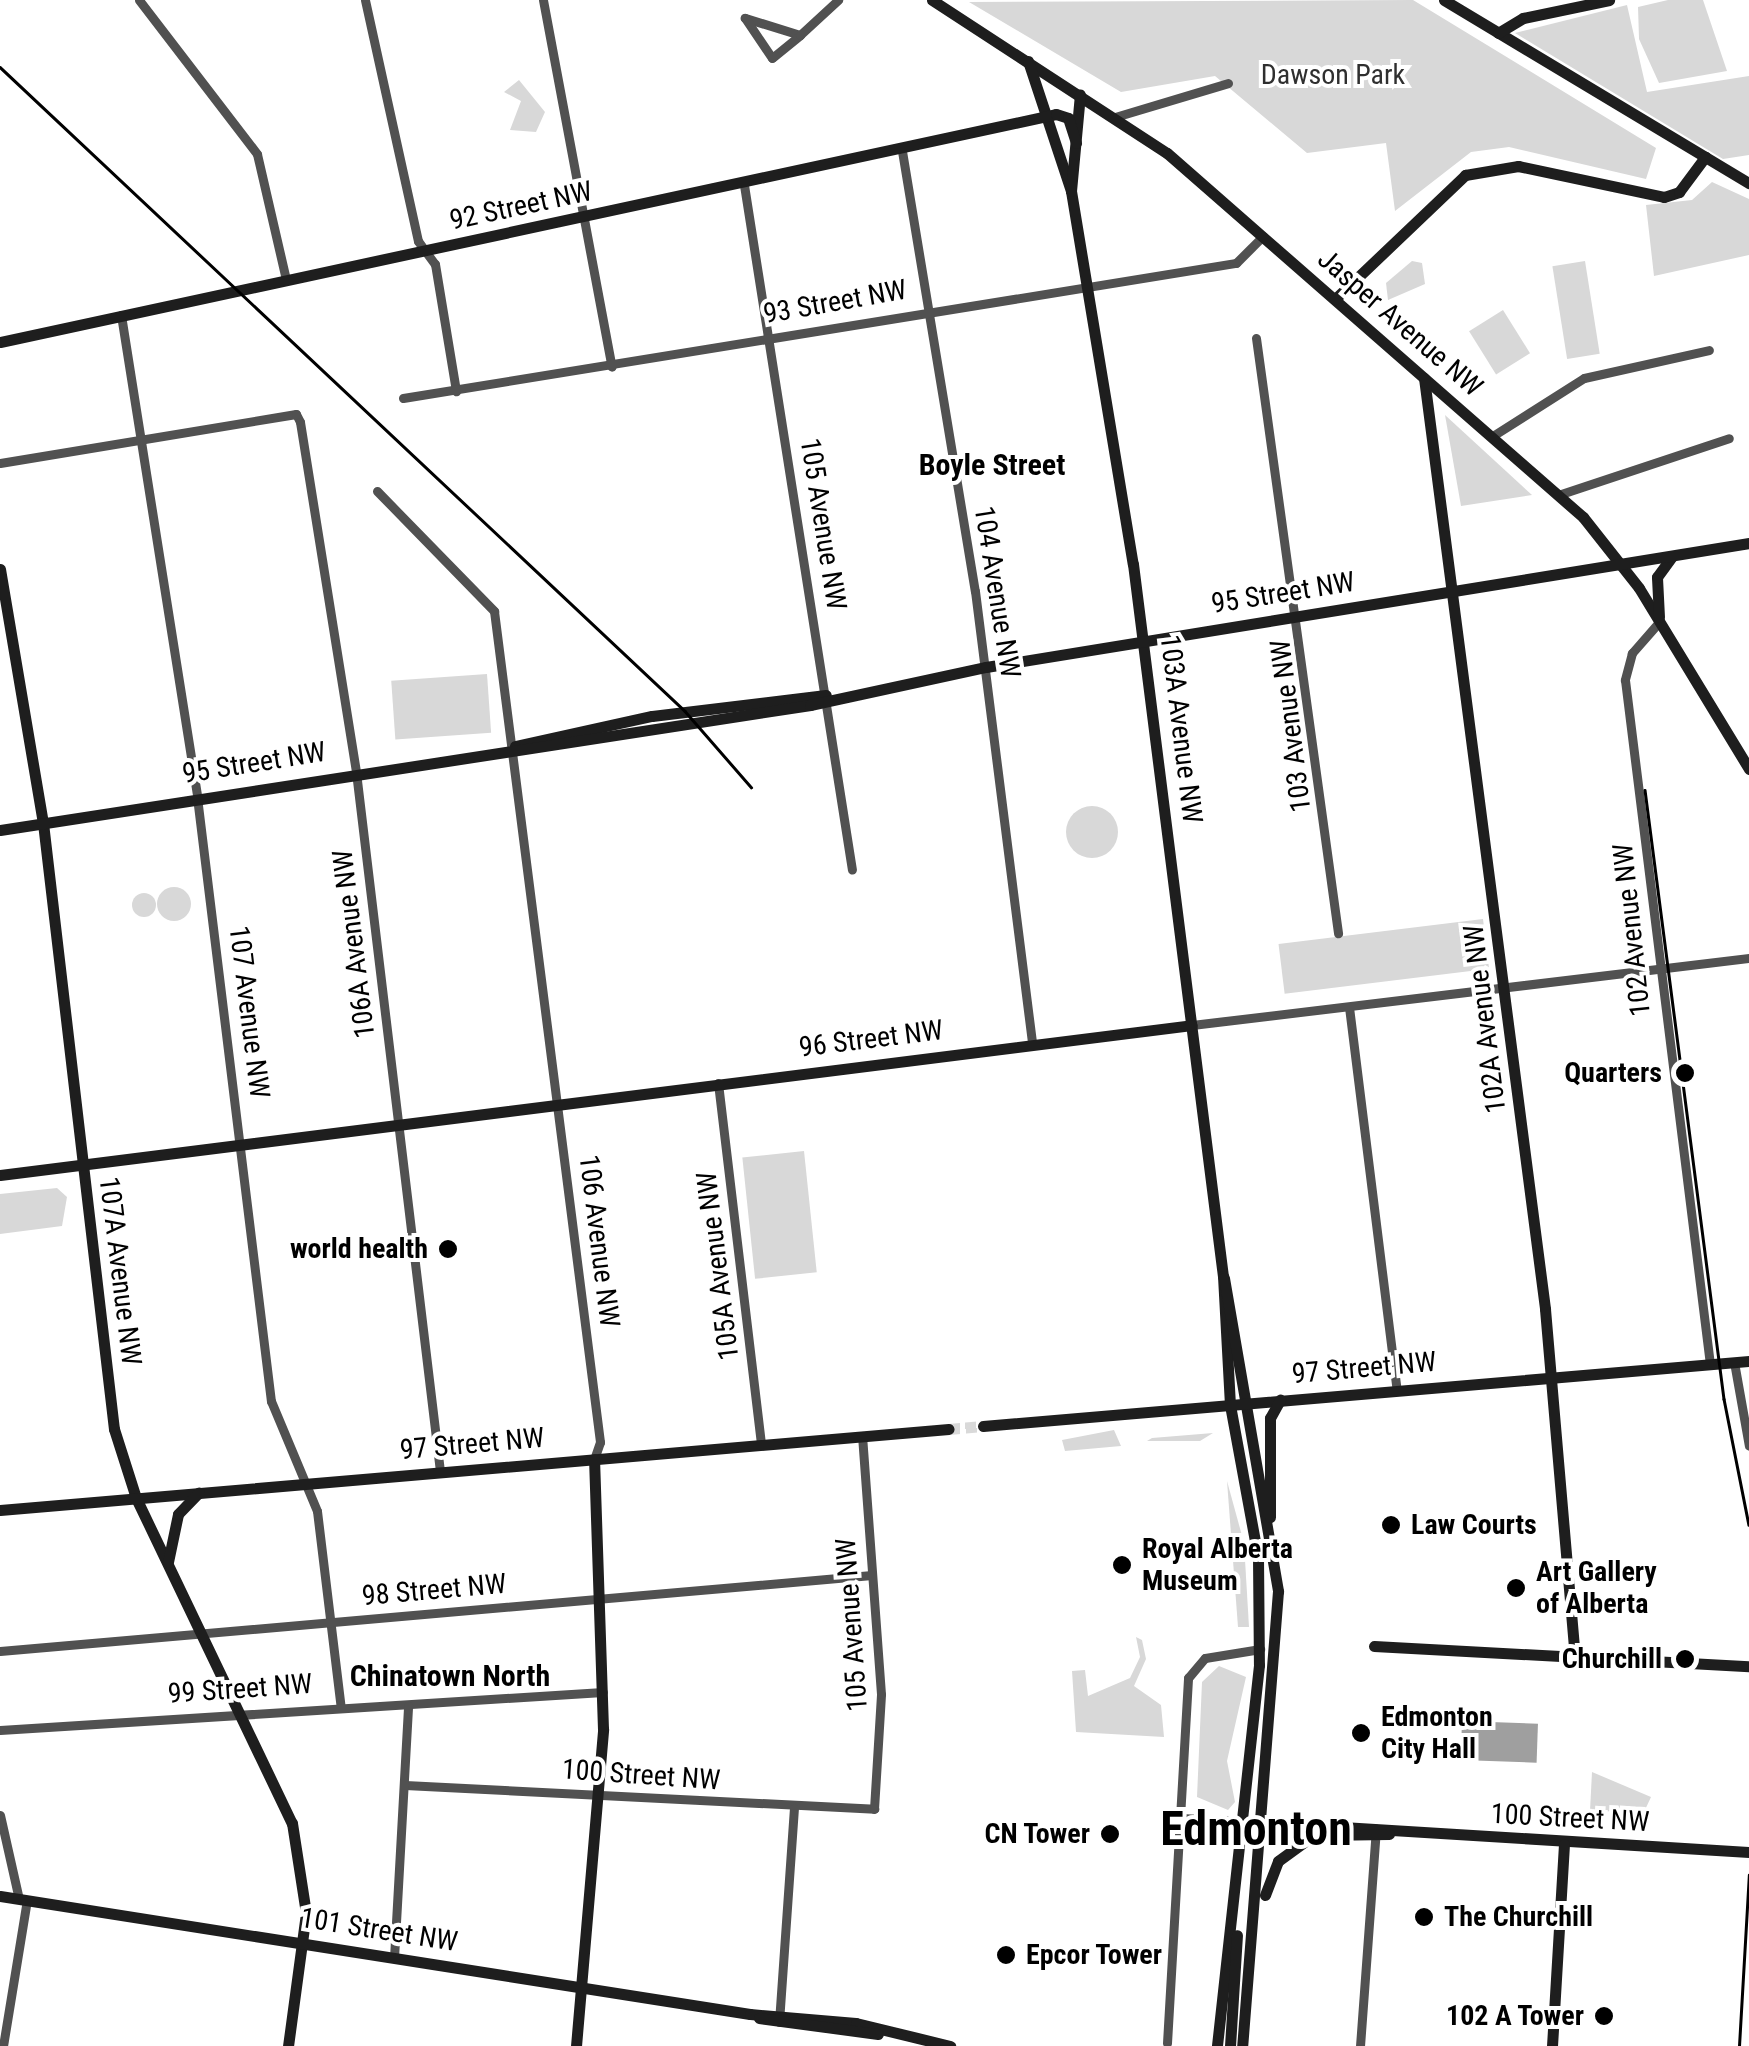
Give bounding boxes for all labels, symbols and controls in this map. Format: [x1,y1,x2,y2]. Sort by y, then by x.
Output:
park label: Dawson Park [1261,58,1405,92]
street label: 92 Street NW [447,175,595,237]
street label: Jasper Avenue NW [1311,242,1489,404]
street label: 93 Street NW [761,273,909,331]
street label: 105 Avenue NW [793,436,853,612]
district label: Boyle Street [919,447,1065,483]
street label: 104 Avenue NW [967,504,1027,680]
street label: 95 Street NW [1209,565,1357,621]
street label: 103A Avenue NW [1153,633,1209,825]
street label: 103 Avenue NW [1264,638,1318,814]
street label: 95 Street NW [180,735,328,791]
street label: 102 Avenue NW [1606,842,1658,1018]
street label: 106A Avenue NW [326,848,382,1040]
street label: 102A Avenue NW [1457,923,1513,1115]
street label: 107 Avenue NW [222,924,276,1100]
street label: 96 Street NW [797,1014,945,1064]
place label: Quarters [1564,1056,1662,1090]
marker: Quarters [1672,1060,1698,1086]
street label: 106 Avenue NW [572,1153,626,1329]
street label: 105A Avenue NW [690,1170,746,1362]
street label: 107A Avenue NW [92,1175,148,1367]
place label: world health [290,1232,428,1266]
marker: world health [437,1238,459,1260]
street label: 97 Street NW [1290,1345,1438,1391]
street label: 97 Street NW [398,1421,546,1467]
place label: Law Courts [1411,1508,1537,1542]
marker: Law Courts [1380,1514,1402,1536]
place label: Royal Alberta Museum [1142,1532,1293,1598]
street label: 105 Avenue NW [829,1537,875,1713]
marker: Royal Alberta Museum [1111,1554,1133,1576]
place label: Art Gallery of Alberta [1536,1555,1657,1621]
street label: 98 Street NW [360,1567,508,1613]
marker: Art Gallery of Alberta [1505,1577,1527,1599]
place label: Churchill [1562,1642,1662,1676]
marker: Churchill [1672,1646,1698,1672]
district label: Chinatown North [350,1658,550,1694]
street label: 99 Street NW [167,1667,313,1711]
place label: Edmonton City Hall [1381,1700,1493,1766]
marker: Edmonton City Hall [1350,1722,1372,1744]
street label: 100 Street NW [561,1753,721,1797]
street label: 100 Street NW [1490,1797,1650,1839]
district label: Edmonton [1160,1800,1352,1858]
place label: CN Tower [984,1817,1090,1851]
marker: CN Tower [1099,1823,1121,1845]
place label: The Churchill [1444,1900,1593,1934]
street label: 101 Street NW [298,1901,460,1959]
marker: The Churchill [1413,1906,1435,1928]
place label: Epcor Tower [1026,1938,1163,1972]
marker: Epcor Tower [995,1944,1017,1966]
place label: 102 A Tower [1445,1999,1584,2033]
marker: 102 A Tower [1593,2005,1615,2027]

